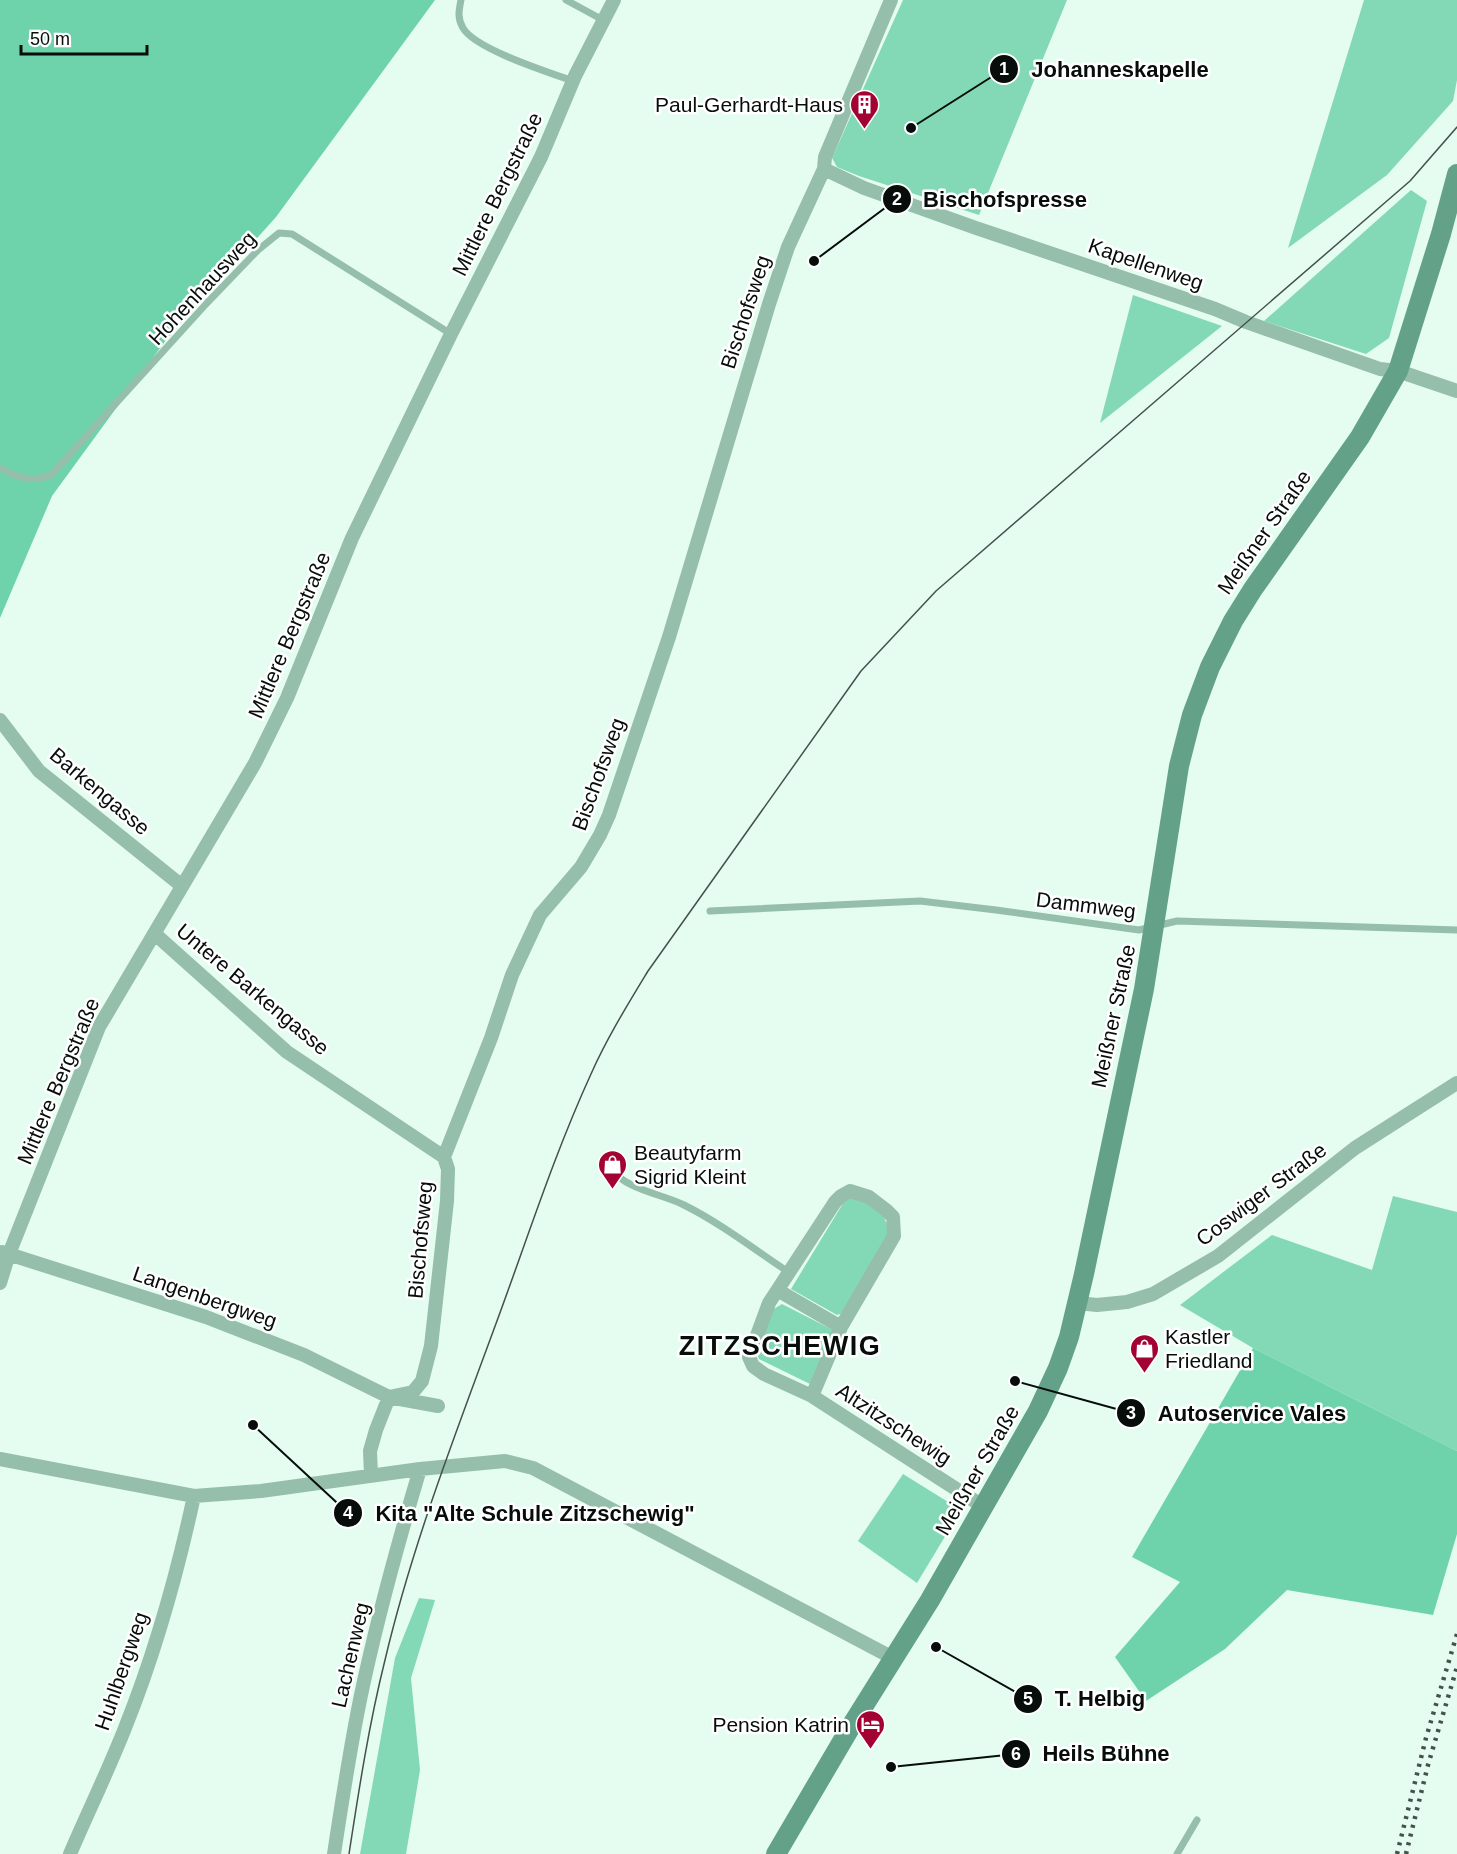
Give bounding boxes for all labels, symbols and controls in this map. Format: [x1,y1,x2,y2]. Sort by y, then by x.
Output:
scale bar [21,18,147,56]
text: 50 m [30,29,70,49]
callout: Johanneskapelle [989,49,1220,89]
text: Johanneskapelle [1031,57,1209,82]
text: 1 [999,59,1009,79]
building icon: Paul-Gerhardt-Haus [848,88,880,130]
place label: Paul-Gerhardt-Haus [655,93,843,116]
street label: Mittlere Bergstraße [448,109,546,279]
callout: Bischofspresse [882,179,1099,219]
text: Bischofspresse [923,187,1087,212]
text: 2 [892,189,902,209]
street label: Hohenhausweg [144,227,260,349]
street label: Kapellenweg [1085,234,1207,294]
street label: Bischofsweg [716,252,774,372]
street label: Meißner Straße [1213,466,1315,598]
street label: Mittlere Bergstraße [244,548,334,722]
street label: Bischofsweg [567,715,629,833]
street label: Barkengasse [46,743,154,839]
street label: Dammweg [1035,887,1137,923]
street label: Untere Barkengasse [172,919,334,1059]
street label: Meißner Straße [1087,942,1139,1090]
street label: Mittlere Bergstraße [13,994,103,1168]
street label: Coswiger Straße [1192,1138,1330,1250]
place label: Beautyfarm Sigrid Kleint [634,1141,746,1188]
shop icon: Beautyfarm Sigrid Kleint [597,1148,629,1190]
street label: Bischofsweg [403,1180,437,1300]
street label: Langenbergweg [130,1262,280,1332]
place label: Kastler Friedland [1165,1325,1253,1372]
district label: ZITZSCHEWIG [679,1331,881,1361]
shop icon: Kastler Friedland [1128,1332,1160,1374]
street label: Altzitzschewig [832,1378,956,1470]
callout: Autoservice Vales [1116,1393,1358,1433]
street label: Meißner Straße [931,1401,1023,1539]
text: Autoservice Vales [1158,1401,1346,1426]
text: 3 [1126,1403,1136,1423]
callout: Kita "Alte Schule Zitzschewig" [333,1493,706,1533]
text: Kita "Alte Schule Zitzschewig" [375,1501,695,1526]
text: 4 [343,1503,353,1523]
street label: Lachenweg [327,1600,373,1710]
street label: Huhlbergweg [90,1609,152,1733]
callout: T. Helbig [1013,1679,1158,1719]
text: T. Helbig [1055,1686,1145,1711]
text: 5 [1023,1689,1033,1709]
hotel icon: Pension Katrin [854,1708,886,1750]
place label: Pension Katrin [712,1713,849,1736]
callout: Heils Bühne [1001,1734,1182,1774]
text: Heils Bühne [1042,1741,1170,1766]
text: 6 [1011,1744,1021,1764]

